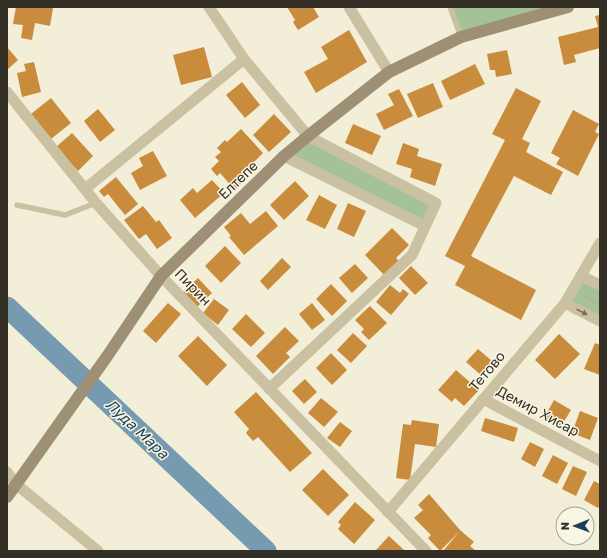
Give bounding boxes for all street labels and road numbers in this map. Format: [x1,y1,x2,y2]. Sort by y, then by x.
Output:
street label: Елтепе [214,157,261,203]
street label: Пирин [172,265,215,309]
street label: Тетово [465,347,508,394]
street label: Демир Хисар [494,382,582,439]

